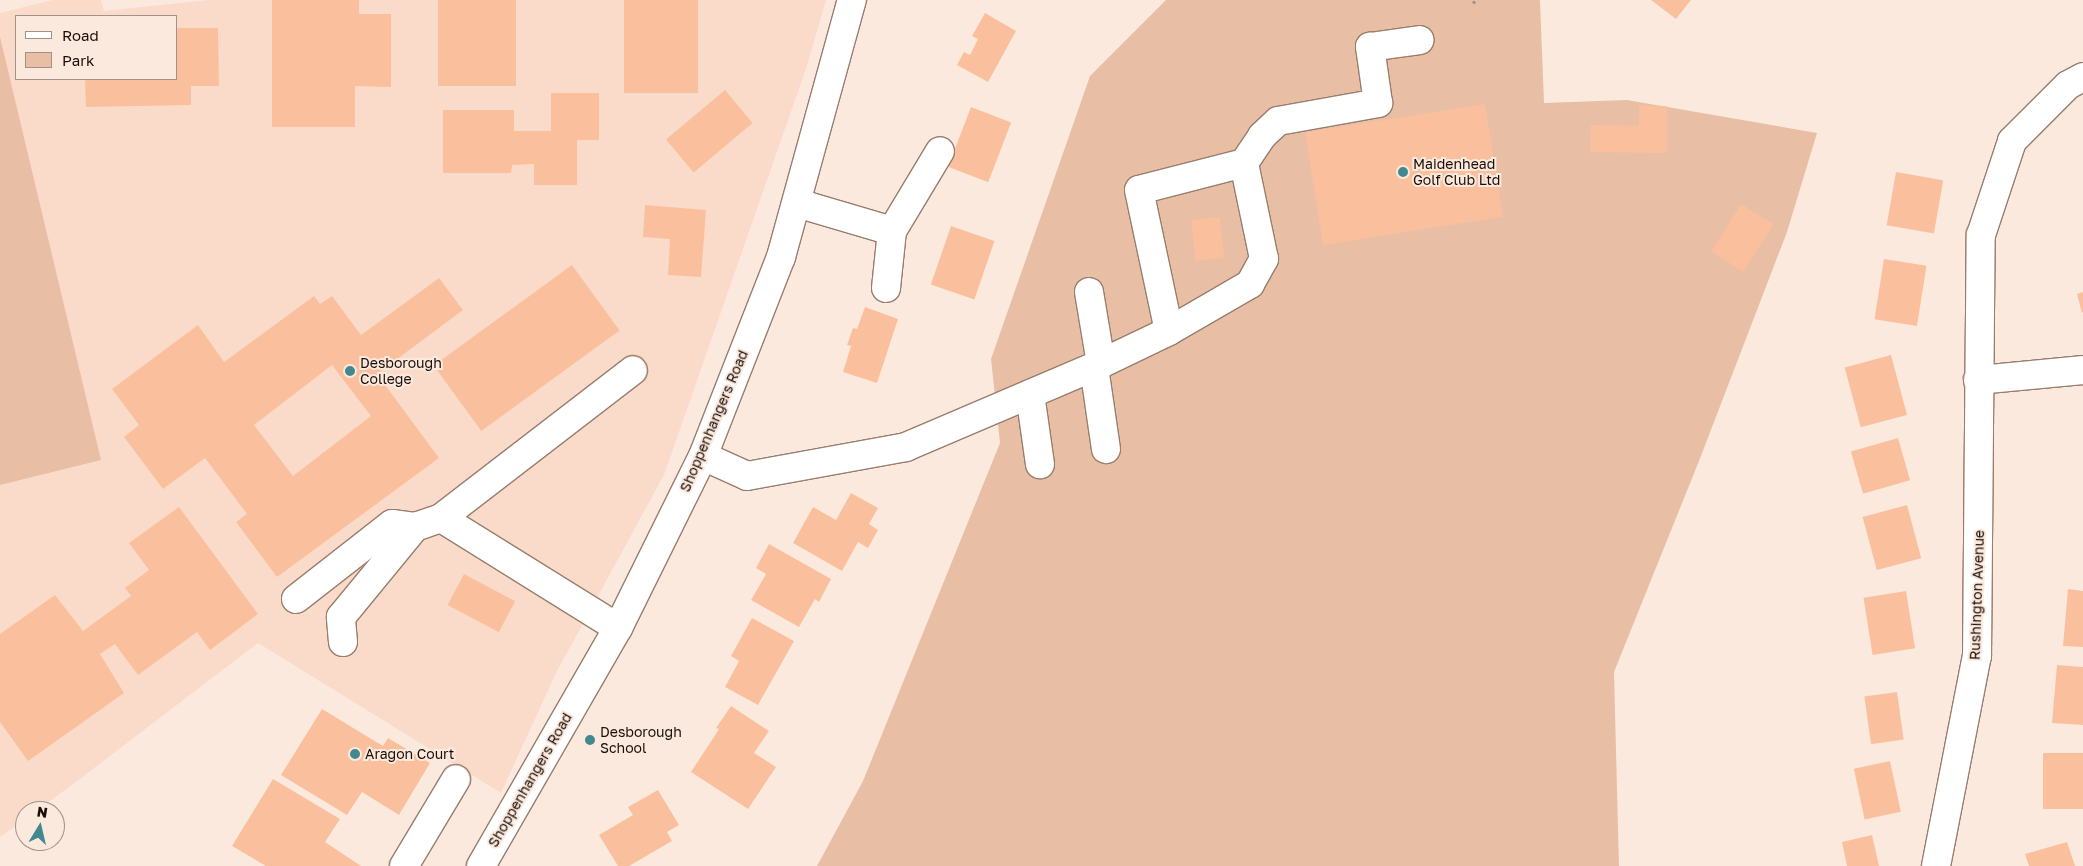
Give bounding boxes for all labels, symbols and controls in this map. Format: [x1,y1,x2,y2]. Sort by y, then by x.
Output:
legend [15,15,178,80]
text: Road [62,26,99,44]
text: Park [62,51,94,69]
place label: Maidenhead Golf Club Ltd [1413,156,1500,188]
marker: Maidenhead Golf Club Ltd [1397,166,1409,178]
street label: Shoppenhangers Road [676,348,752,494]
place label: Desborough College [360,355,442,388]
marker: Desborough College [344,365,356,377]
street label: Rushington Avenue [1966,530,1988,660]
street label: Shoppenhangers Road [485,710,575,850]
place label: Desborough School [600,724,682,756]
marker: Desborough School [584,734,596,746]
place label: Aragon Court [365,746,454,762]
marker: Aragon Court [349,748,361,760]
north arrow [15,801,65,851]
text: N [36,802,49,821]

